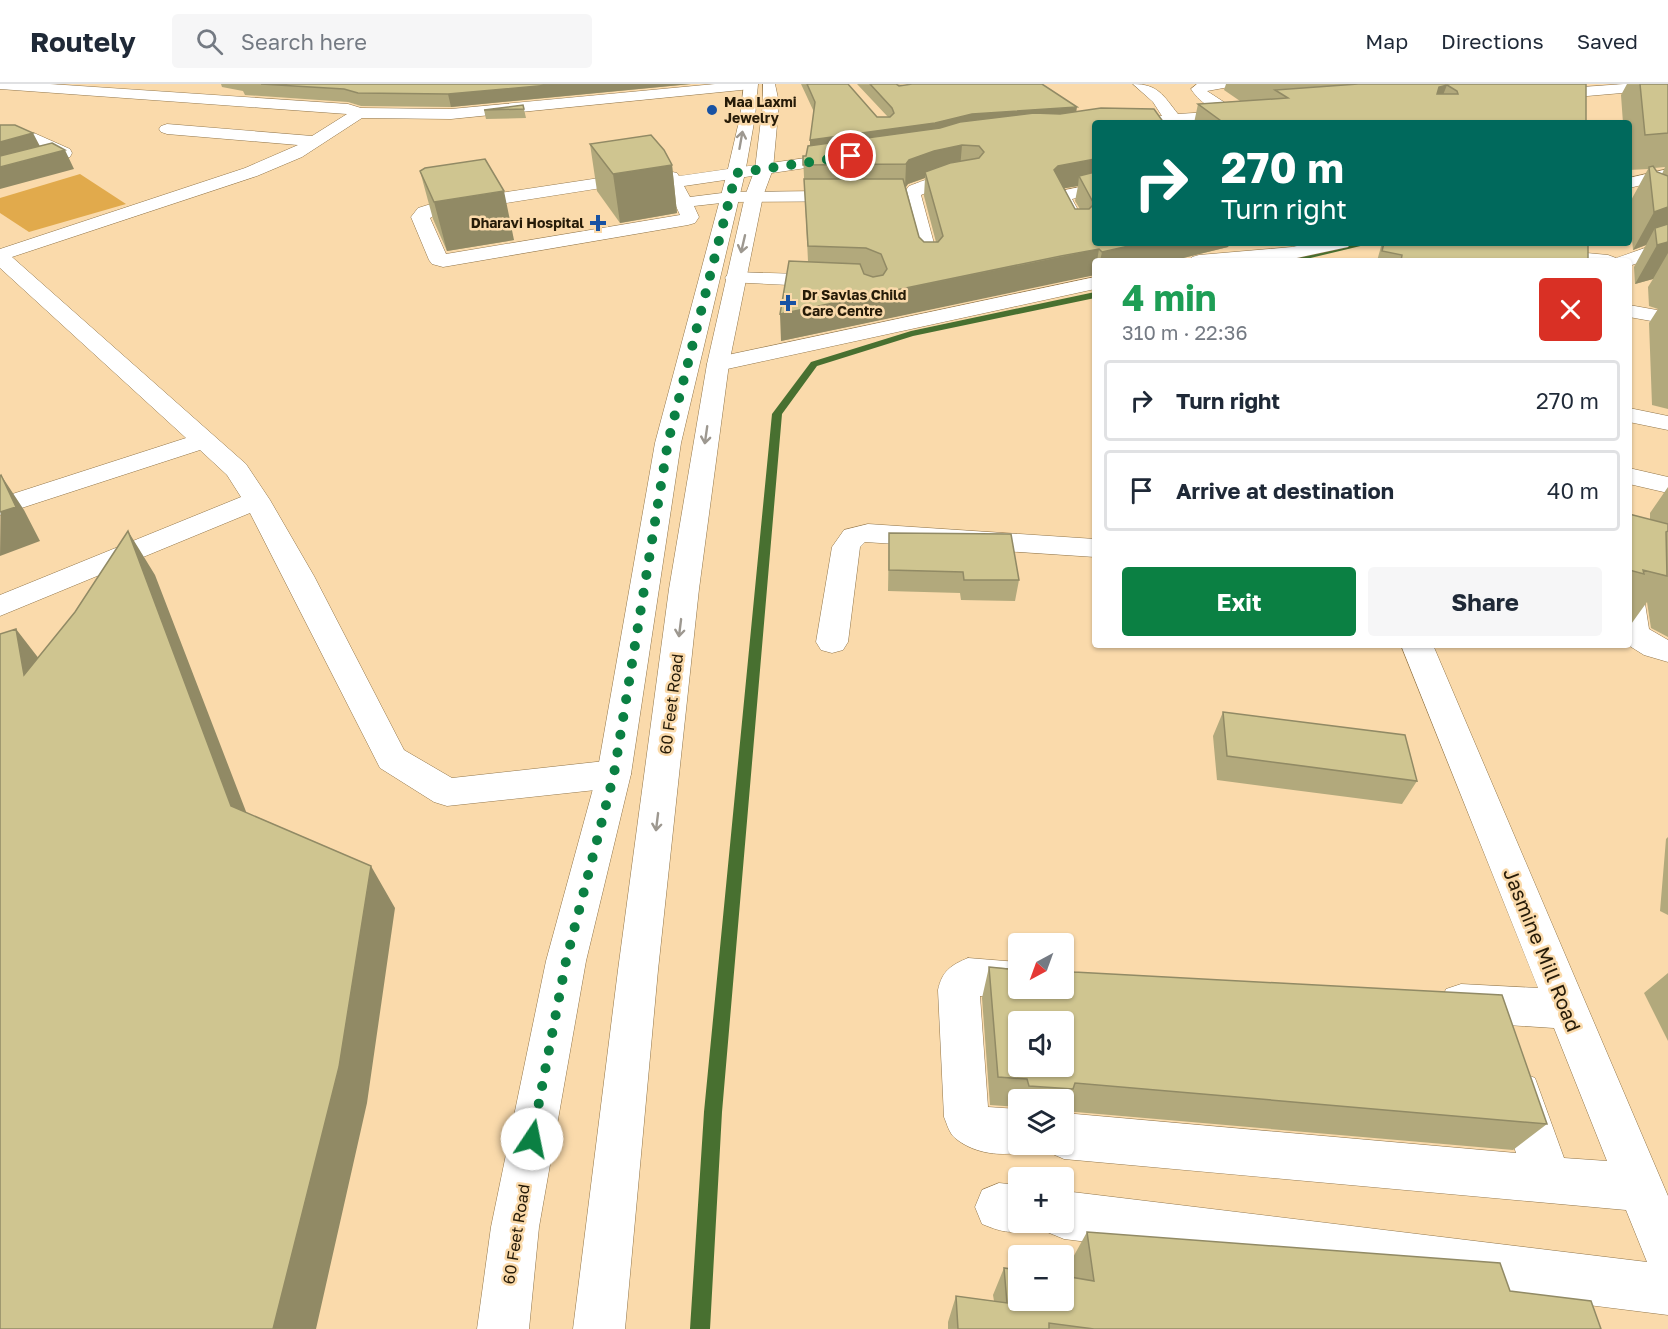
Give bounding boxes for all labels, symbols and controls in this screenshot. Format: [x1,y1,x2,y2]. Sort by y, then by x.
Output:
search box [172,14,592,68]
text: Routely [30,25,136,58]
icon: search [193,25,226,58]
text: Search here [241,28,367,55]
text: Map [1365,28,1408,54]
text: Directions [1441,28,1544,54]
text: Saved [1577,28,1638,54]
place label: Maa Laxmi Jewelry [724,93,797,126]
marker: Maa Laxmi Jewelry [705,103,719,117]
pin [825,130,876,181]
one-way arrow [736,131,747,151]
icon: arrive [834,139,867,172]
text: 270 m [1221,142,1344,192]
icon: right [1122,144,1200,222]
text: Turn right [1221,193,1347,225]
place label: Dharavi Hospital [471,214,584,231]
marker: Dharavi Hospital [589,214,607,232]
one-way arrow [737,234,748,253]
text: 4 min [1122,276,1217,319]
button: close [1539,278,1602,341]
place label: Dr Savlas Child Care Centre [802,286,906,319]
marker: Dr Savlas Child Care Centre [779,294,797,312]
text: 310 m · 22:36 [1122,320,1248,344]
icon: right [1125,384,1158,417]
text: Turn right [1176,387,1280,414]
text: 270 m [1536,387,1599,414]
one-way arrow [701,425,712,445]
icon: arrive [1125,474,1158,507]
text: Arrive at destination [1176,477,1394,504]
text: 40 m [1547,477,1599,504]
button: Exit [1122,567,1356,636]
button: Share [1368,567,1602,636]
one-way arrow [674,618,685,638]
street label: 60 Feet Road [655,653,687,755]
one-way arrow [651,812,662,831]
street label: Jasmine Mill Road [1499,864,1587,1035]
north arrow [1008,933,1074,999]
map controls [1008,933,1074,1311]
button: sound [1008,1011,1074,1077]
button: layers [1008,1089,1074,1155]
position arrow [500,1107,564,1171]
button: + [1008,1167,1074,1233]
street label: 60 Feet Road [498,1182,534,1286]
button: − [1008,1245,1074,1311]

